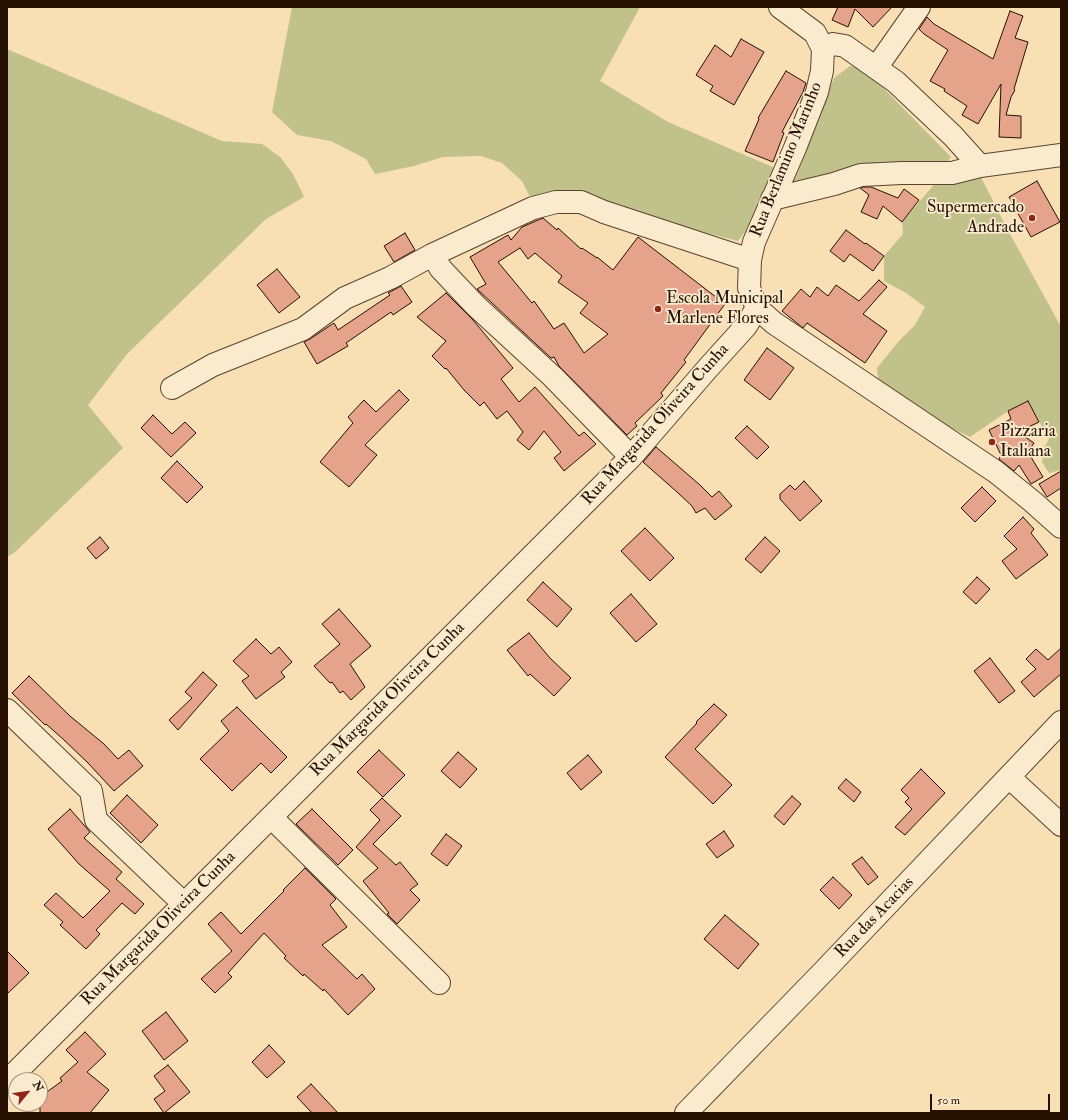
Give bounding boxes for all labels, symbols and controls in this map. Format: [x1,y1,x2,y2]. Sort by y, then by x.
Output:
street label: Rua Berlamino Marinho [747,79,827,241]
place label: Supermercado Andrade [927,198,1024,238]
marker: Supermercado Andrade [1027,213,1037,223]
place label: Escola Municipal Marlene Flores [666,289,783,329]
marker: Escola Municipal Marlene Flores [653,304,663,314]
street label: Rua Margarida Oliveira Cunha [578,340,734,510]
place label: Pizzaria Italiana [1000,422,1056,462]
marker: Pizzaria Italiana [987,437,997,447]
street label: Rua Margarida Oliveira Cunha [307,619,469,781]
street label: Rua Margarida Oliveira Cunha [78,848,240,1010]
street label: Rua das Acacias [831,873,919,963]
north arrow [8,1072,48,1112]
text: N [30,1079,46,1094]
scale bar [932,1086,1052,1112]
text: 50 m [937,1093,960,1108]

